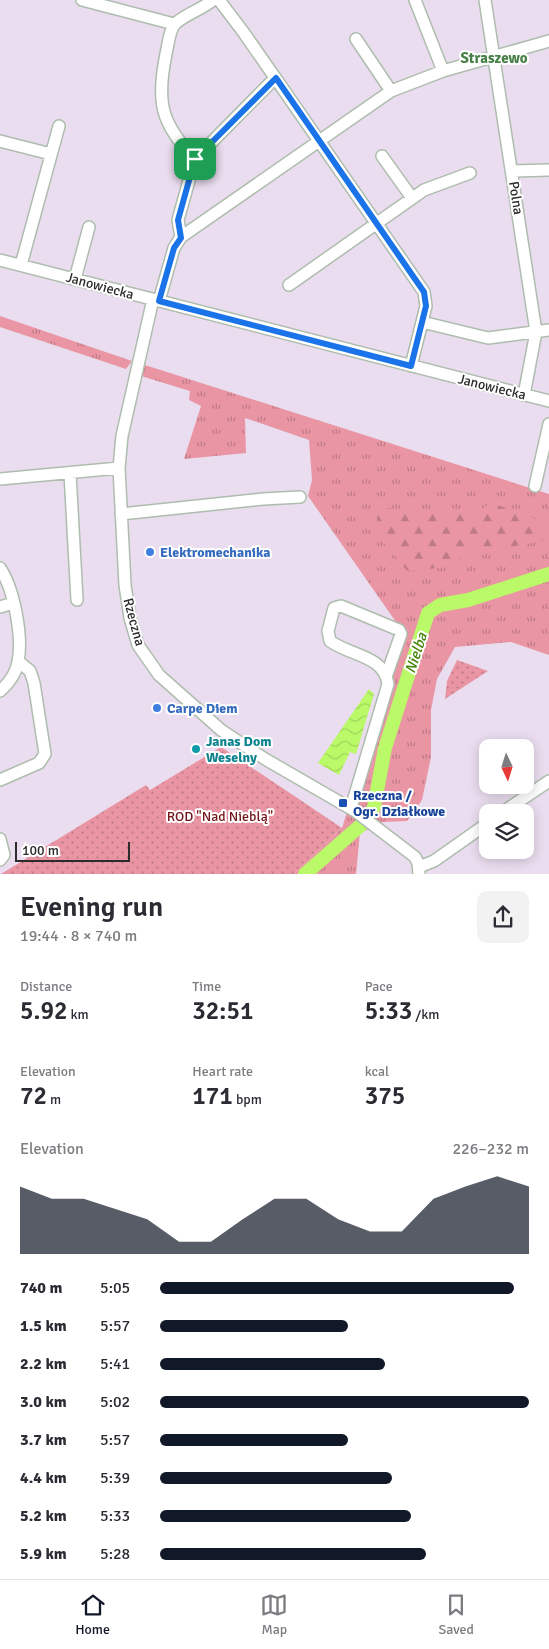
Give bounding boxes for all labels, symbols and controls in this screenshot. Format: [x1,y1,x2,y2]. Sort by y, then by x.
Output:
district label: Straszewo [460,49,528,67]
pin [174,138,216,180]
icon: arrive [181,145,209,173]
street label: Polna [505,180,527,216]
street label: Janowiecka [64,269,136,303]
street label: Janowiecka [456,370,528,404]
place label: Elektromechanika [160,544,270,561]
marker: Elektromechanika [144,546,156,558]
street label: Rzeczna [119,596,149,648]
water label: Nielba [401,630,431,676]
place label: Carpe Diem [167,700,238,717]
marker: Carpe Diem [151,702,163,714]
place label: Janas Dom Weselny [206,733,272,766]
north arrow [479,739,534,794]
map controls [479,739,534,859]
marker: Janas Dom Weselny [190,743,202,755]
place label: Rzeczna / Ogr. Działkowe [353,787,445,820]
marker: Rzeczna / Ogr. Działkowe [337,797,349,809]
button: layers [479,804,534,859]
park label: ROD "Nad Nieblą" [167,808,273,825]
scale bar [15,839,130,862]
text: 100 m [22,842,59,859]
text: Evening run [20,890,163,924]
button: share [477,891,529,943]
text: 19:44 · 8 × 740 m [20,926,137,946]
text: Distance [20,978,72,995]
text: Time [192,978,221,995]
text: Pace [365,978,393,995]
text: 5.92 [20,995,67,1026]
text: 32:51 [192,995,253,1026]
text: 5:33 [365,995,412,1026]
text: km [67,1006,89,1023]
text: /km [412,1006,439,1023]
text: Elevation [20,1063,76,1080]
text: Heart rate [192,1063,253,1080]
text: kcal [365,1063,389,1080]
text: 72 [20,1080,47,1111]
text: 171 [192,1080,233,1111]
text: 375 [365,1080,405,1111]
text: m [47,1091,61,1108]
text: bpm [233,1091,262,1108]
text: Elevation [20,1139,84,1159]
text: 226–232 m [452,1139,529,1159]
text: 740 m [20,1278,62,1298]
text: 5:05 [100,1278,130,1298]
text: 1.5 km [20,1316,67,1336]
text: 5:57 [100,1316,130,1336]
text: 2.2 km [20,1354,67,1374]
text: 5:41 [100,1354,130,1374]
text: 3.0 km [20,1392,67,1412]
text: 5:02 [100,1392,130,1412]
text: 3.7 km [20,1430,67,1450]
text: 5:57 [100,1430,130,1450]
text: 4.4 km [20,1468,67,1488]
text: 5:39 [100,1468,130,1488]
text: 5.2 km [20,1506,67,1526]
text: 5:33 [100,1506,130,1526]
text: 5.9 km [20,1544,67,1564]
text: 5:28 [100,1544,130,1564]
tab: Home [75,1591,110,1638]
tab: Map [260,1591,288,1638]
tab: Saved [439,1591,474,1638]

